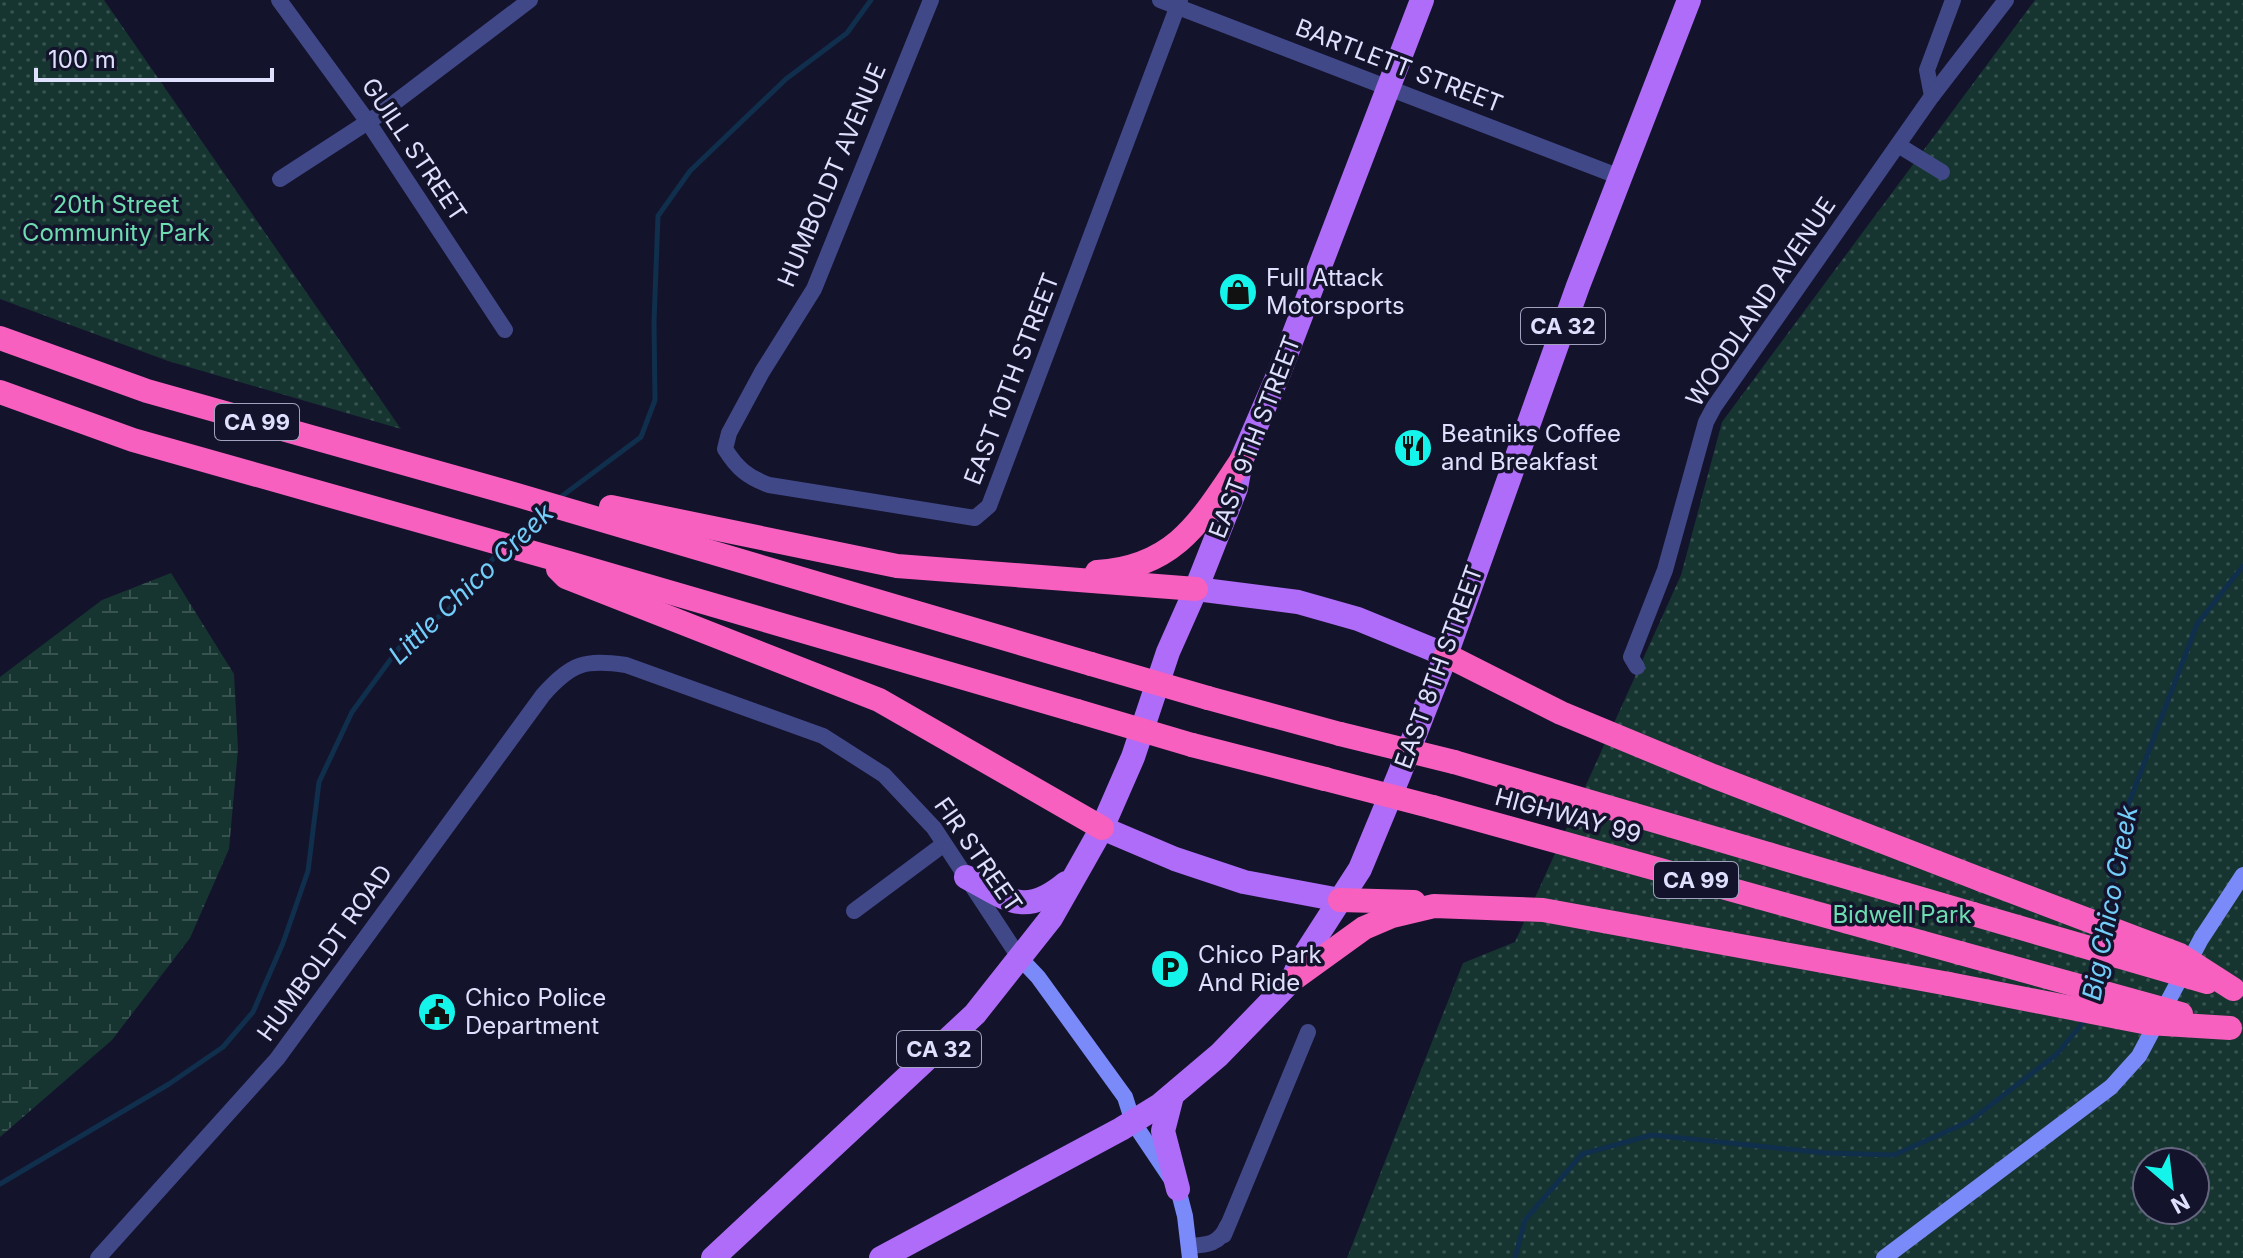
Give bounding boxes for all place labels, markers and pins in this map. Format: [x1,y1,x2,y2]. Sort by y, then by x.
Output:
place label: Full Attack Motorsports [1266,263,1405,320]
shop icon: Full Attack Motorsports [1217,271,1259,313]
place label: Beatniks Coffee and Breakfast [1441,419,1621,476]
restaurant icon: Beatniks Coffee and Breakfast [1392,427,1434,469]
place label: Chico Park And Ride [1198,940,1322,997]
parking icon: Chico Park And Ride [1149,948,1191,990]
place label: Chico Police Department [465,983,606,1040]
public building icon: Chico Police Department [416,991,458,1033]

